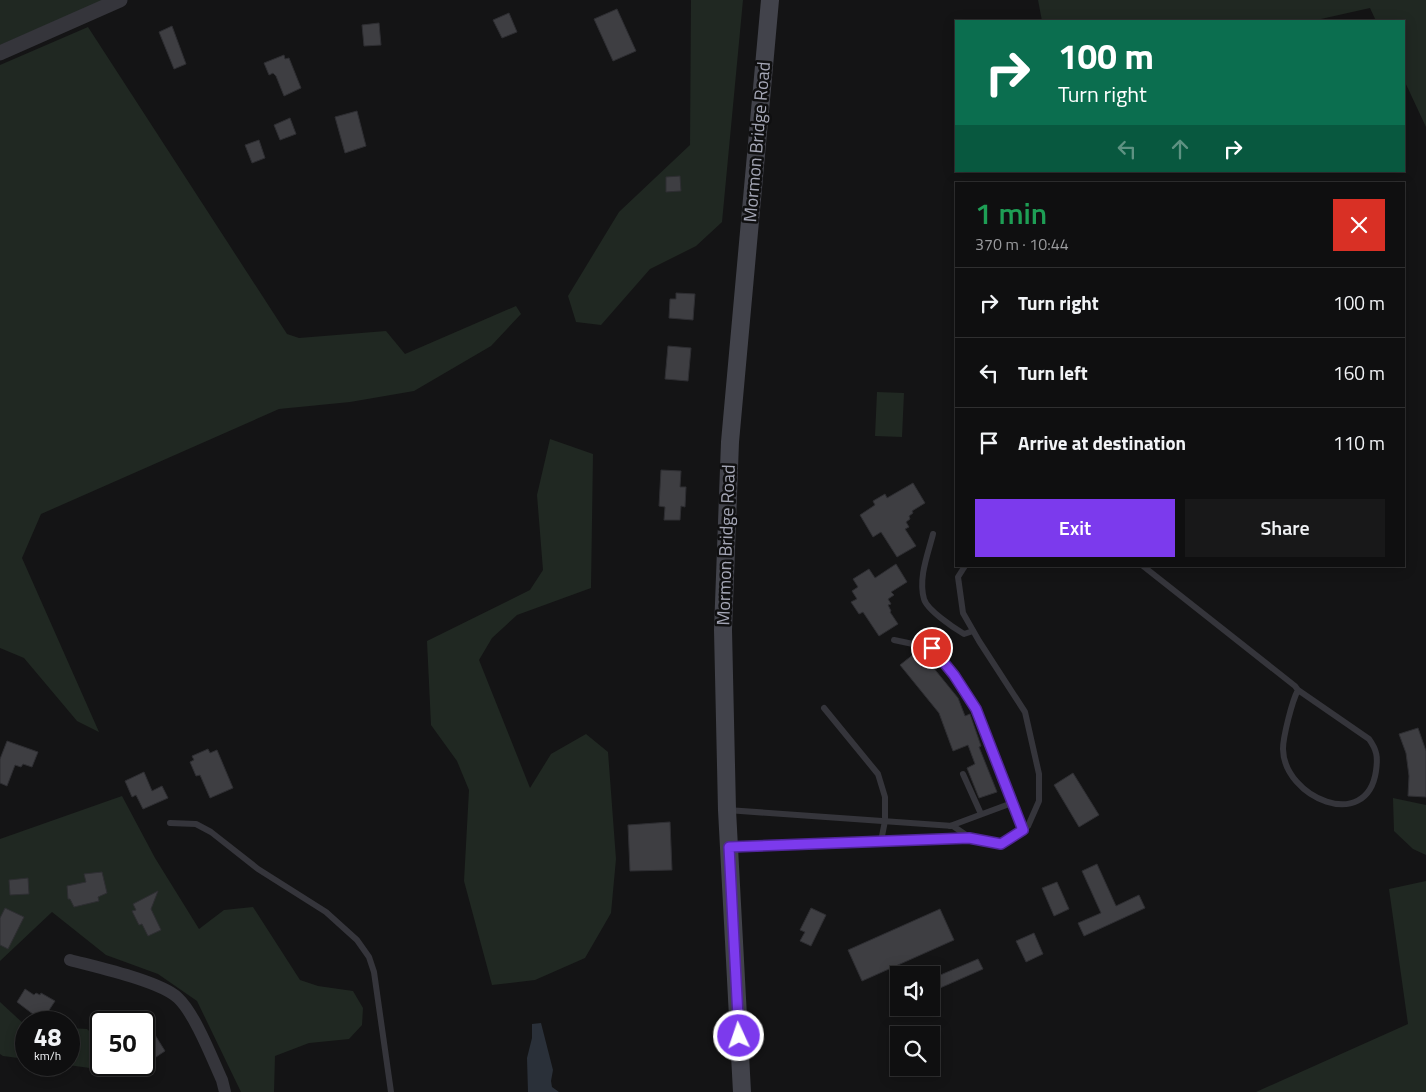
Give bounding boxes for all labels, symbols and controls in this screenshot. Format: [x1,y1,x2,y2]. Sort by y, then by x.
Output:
text: 100 m [1058,29,1154,83]
icon: right [975,40,1040,105]
street label: Mormon Bridge Road [736,61,777,223]
text: Turn right [1058,77,1147,111]
icon: left [1113,135,1141,163]
icon: ahead [1166,135,1194,163]
icon: right [1219,135,1247,163]
text: 1 min [975,190,1047,236]
button: close [1333,199,1385,251]
text: 370 m · 10:44 [975,232,1069,256]
text: Turn right [1018,288,1099,317]
text: 100 m [1333,288,1385,317]
icon: right [975,289,1003,317]
text: Turn left [1018,358,1088,387]
text: 160 m [1333,358,1385,387]
icon: left [975,359,1003,387]
text: Arrive at destination [1018,428,1186,457]
text: 110 m [1333,428,1385,457]
icon: arrive [975,429,1003,457]
street label: Mormon Bridge Road [709,464,742,626]
button: Exit [975,499,1175,557]
button: Share [1185,499,1385,557]
pin [911,627,953,669]
icon: arrive [918,634,946,662]
map controls [890,966,940,1076]
button: sound [890,966,940,1016]
position arrow [712,1009,764,1061]
speed limit sign: 50 [90,1011,155,1076]
text: 48 [33,1018,62,1056]
button: search [890,1026,940,1076]
text: km/h [34,1046,61,1065]

